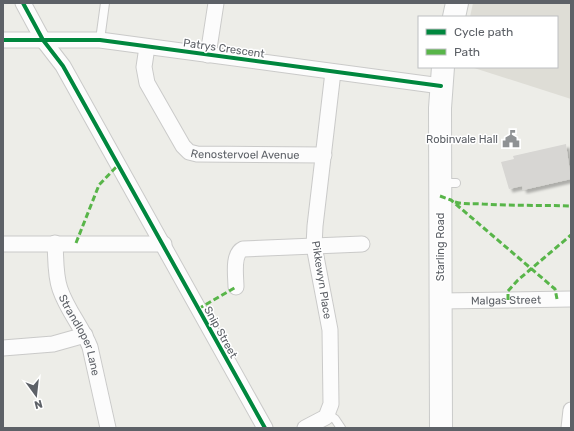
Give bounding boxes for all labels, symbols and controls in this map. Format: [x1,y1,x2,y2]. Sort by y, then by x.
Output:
legend [418,16,558,68]
text: Cycle path [454,25,513,39]
street label: Patrys Crescent [182,36,266,61]
text: Path [454,45,480,59]
public building icon: Robinvale Hall [501,129,521,149]
place label: Robinvale Hall [426,133,498,146]
street label: Renostervoel Avenue [189,147,300,162]
street label: Starling Road [434,213,447,281]
street label: Pikkewyn Place [309,240,334,320]
street label: Strandloper Lane [56,293,102,377]
street label: Malgas Street [471,293,542,308]
street label: Snip Street [201,304,240,361]
north arrow [16,375,56,415]
text: N [33,397,44,412]

